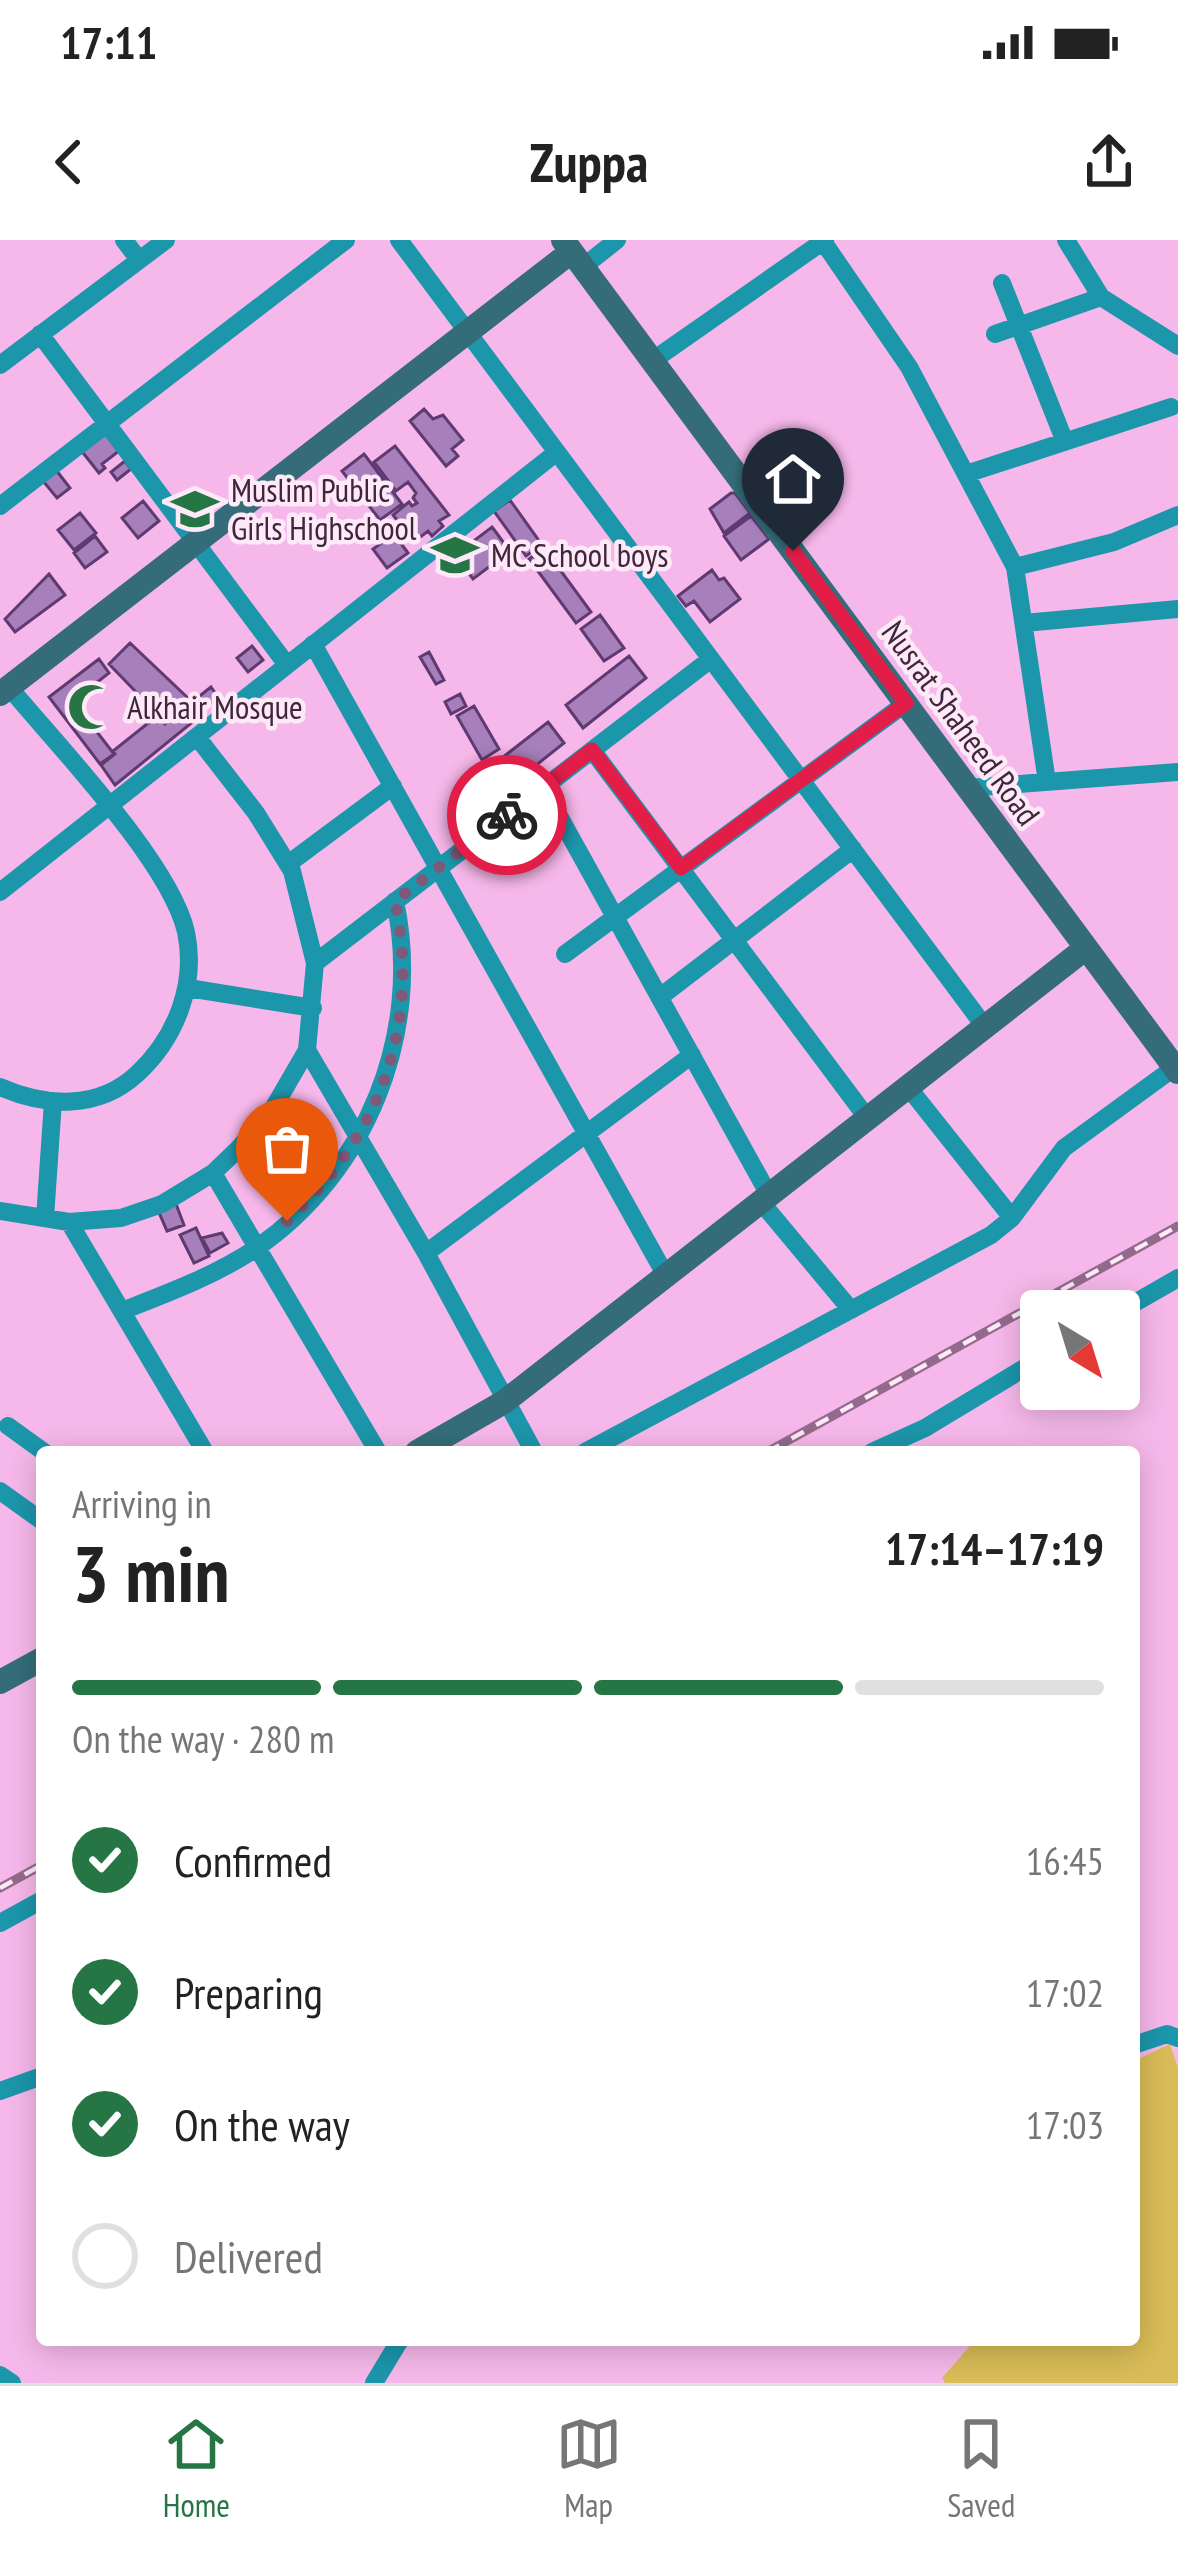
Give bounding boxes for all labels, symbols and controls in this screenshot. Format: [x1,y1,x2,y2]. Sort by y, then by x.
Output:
text: 17:11 [60,13,157,71]
text: Zuppa [530,127,648,197]
icon: back [36,129,102,195]
icon: share [1076,129,1142,195]
pin [742,428,844,551]
icon: home [760,446,826,512]
place label: Muslim Public Girls Highschool [231,468,417,549]
school or university icon: Muslim Public Girls Highschool [170,484,220,534]
school or university icon: MC School boys [430,530,480,580]
place label: MC School boys [491,533,668,576]
street label: Nusrat Shaheed Road [873,612,1050,833]
mosque icon: Alkhair Mosque [66,682,116,732]
place label: Alkhair Mosque [127,685,303,728]
courier [447,755,567,875]
icon: bike [474,782,540,848]
pin [236,1098,338,1221]
icon: bag [254,1116,320,1182]
north arrow [1020,1290,1140,1410]
map controls [1020,1290,1140,1410]
text: Arriving in [72,1478,212,1529]
text: 17:14–17:19 [885,1519,1104,1577]
text: 3 min [72,1523,230,1624]
text: On the way · 280 m [72,1713,334,1764]
icon: check [72,1827,138,1893]
text: Confirmed [174,1831,332,1889]
text: 16:45 [1026,1835,1104,1886]
icon: check [72,1959,138,2025]
text: Preparing [174,1963,323,2021]
text: 17:02 [1026,1967,1104,2018]
icon: check [72,2091,138,2157]
text: On the way [174,2095,350,2153]
text: 17:03 [1026,2099,1104,2150]
text: Delivered [174,2227,323,2285]
tab: Home [163,2411,230,2526]
tab: Map [556,2411,622,2526]
tab: Saved [947,2411,1015,2526]

